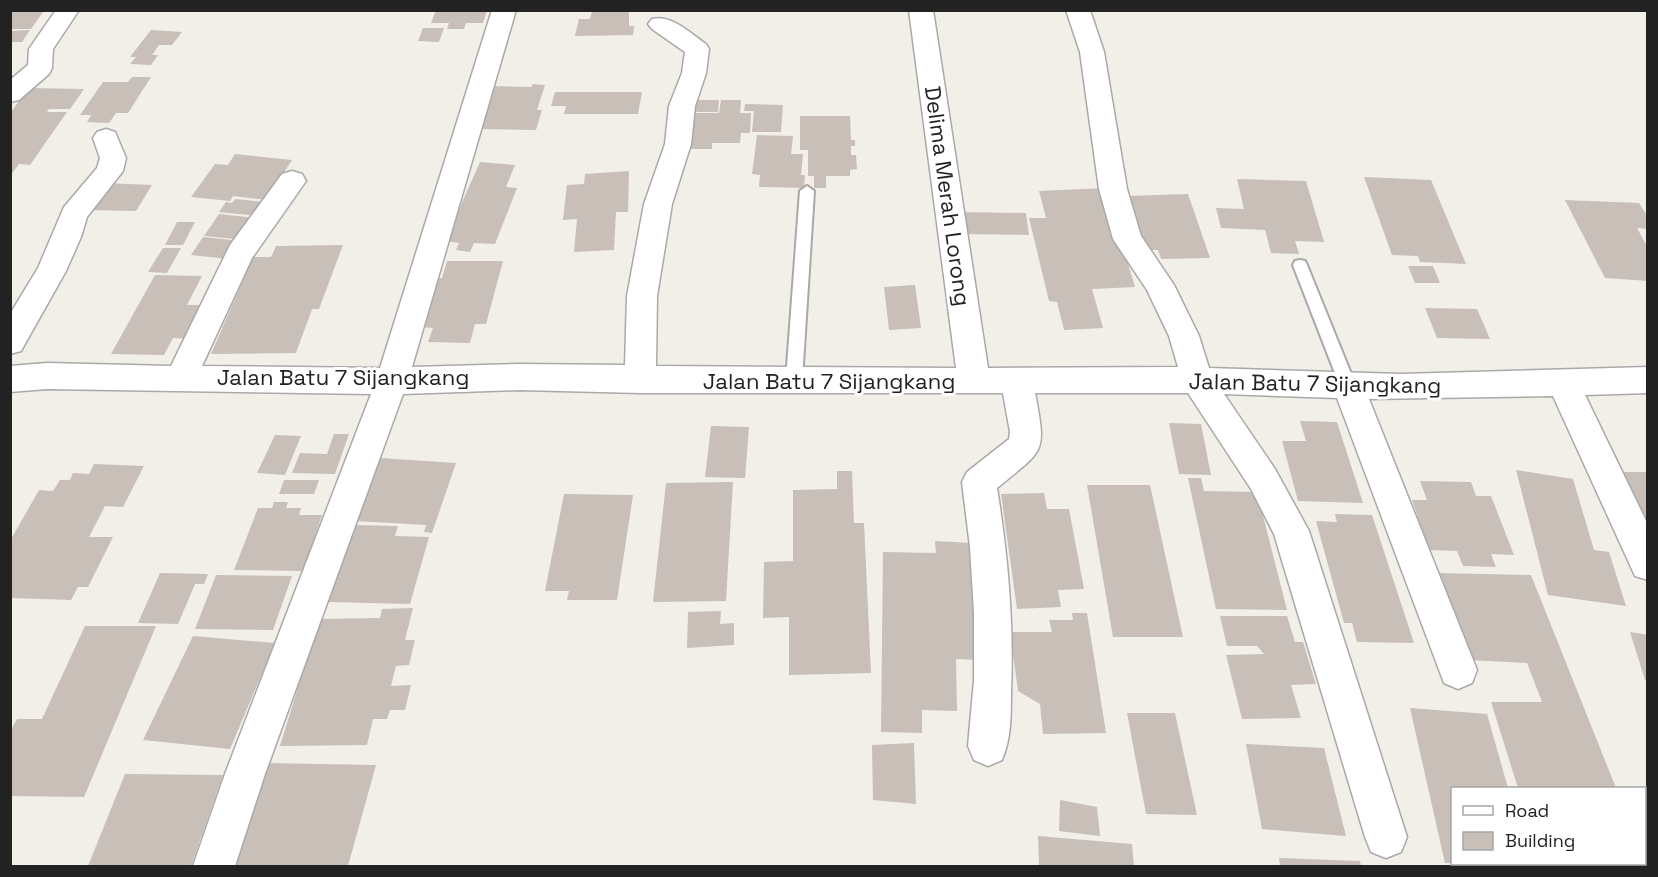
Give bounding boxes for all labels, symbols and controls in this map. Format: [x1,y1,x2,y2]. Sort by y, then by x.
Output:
street label: Delima Merah Lorong [919,84,977,308]
street label: Jalan Batu 7 Sijangkang [217,363,469,391]
street label: Jalan Batu 7 Sijangkang [703,367,955,395]
street label: Jalan Batu 7 Sijangkang [1189,367,1441,399]
legend [1451,787,1646,865]
text: Road [1505,799,1549,822]
text: Building [1505,829,1575,852]

